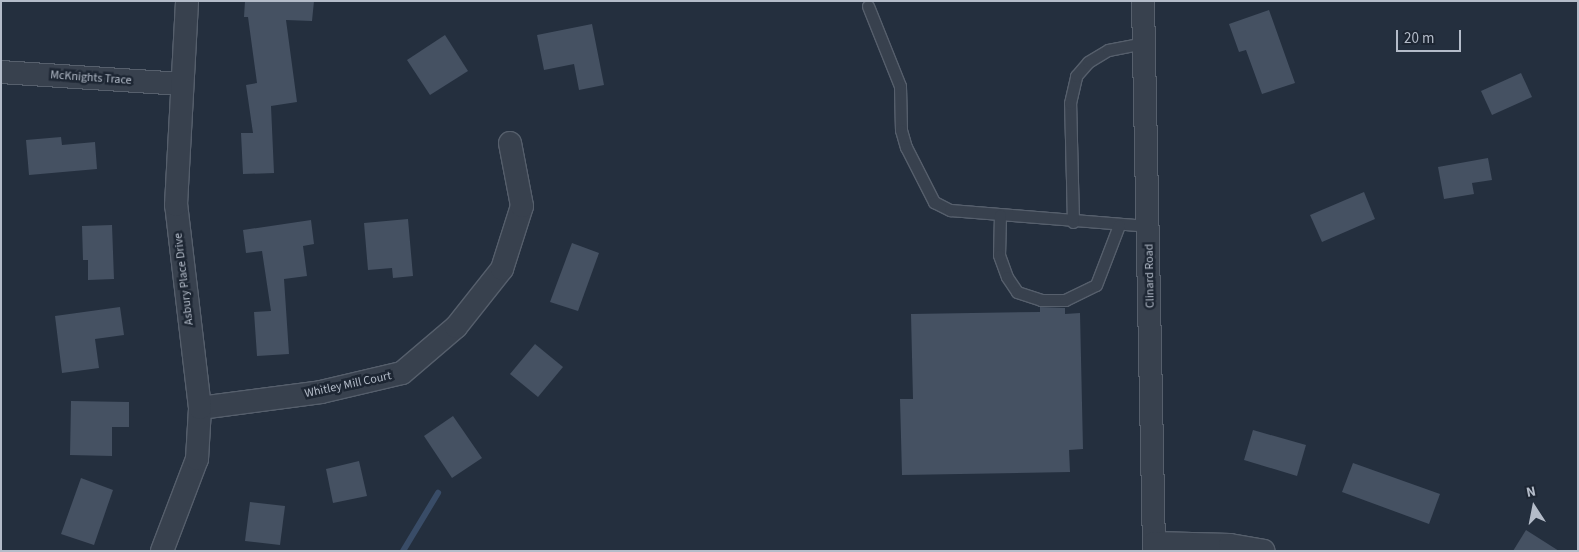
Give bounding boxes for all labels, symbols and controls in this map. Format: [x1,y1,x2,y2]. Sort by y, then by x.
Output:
scale bar [1399,20,1464,52]
text: 20 m [1404,28,1434,49]
street label: McKnights Trace [50,68,132,88]
street label: Asbury Place Drive [171,232,197,326]
street label: Clinard Road [1142,244,1158,308]
street label: Whitley Mill Court [303,369,393,401]
north arrow [1509,482,1559,532]
text: N [1525,482,1538,503]

